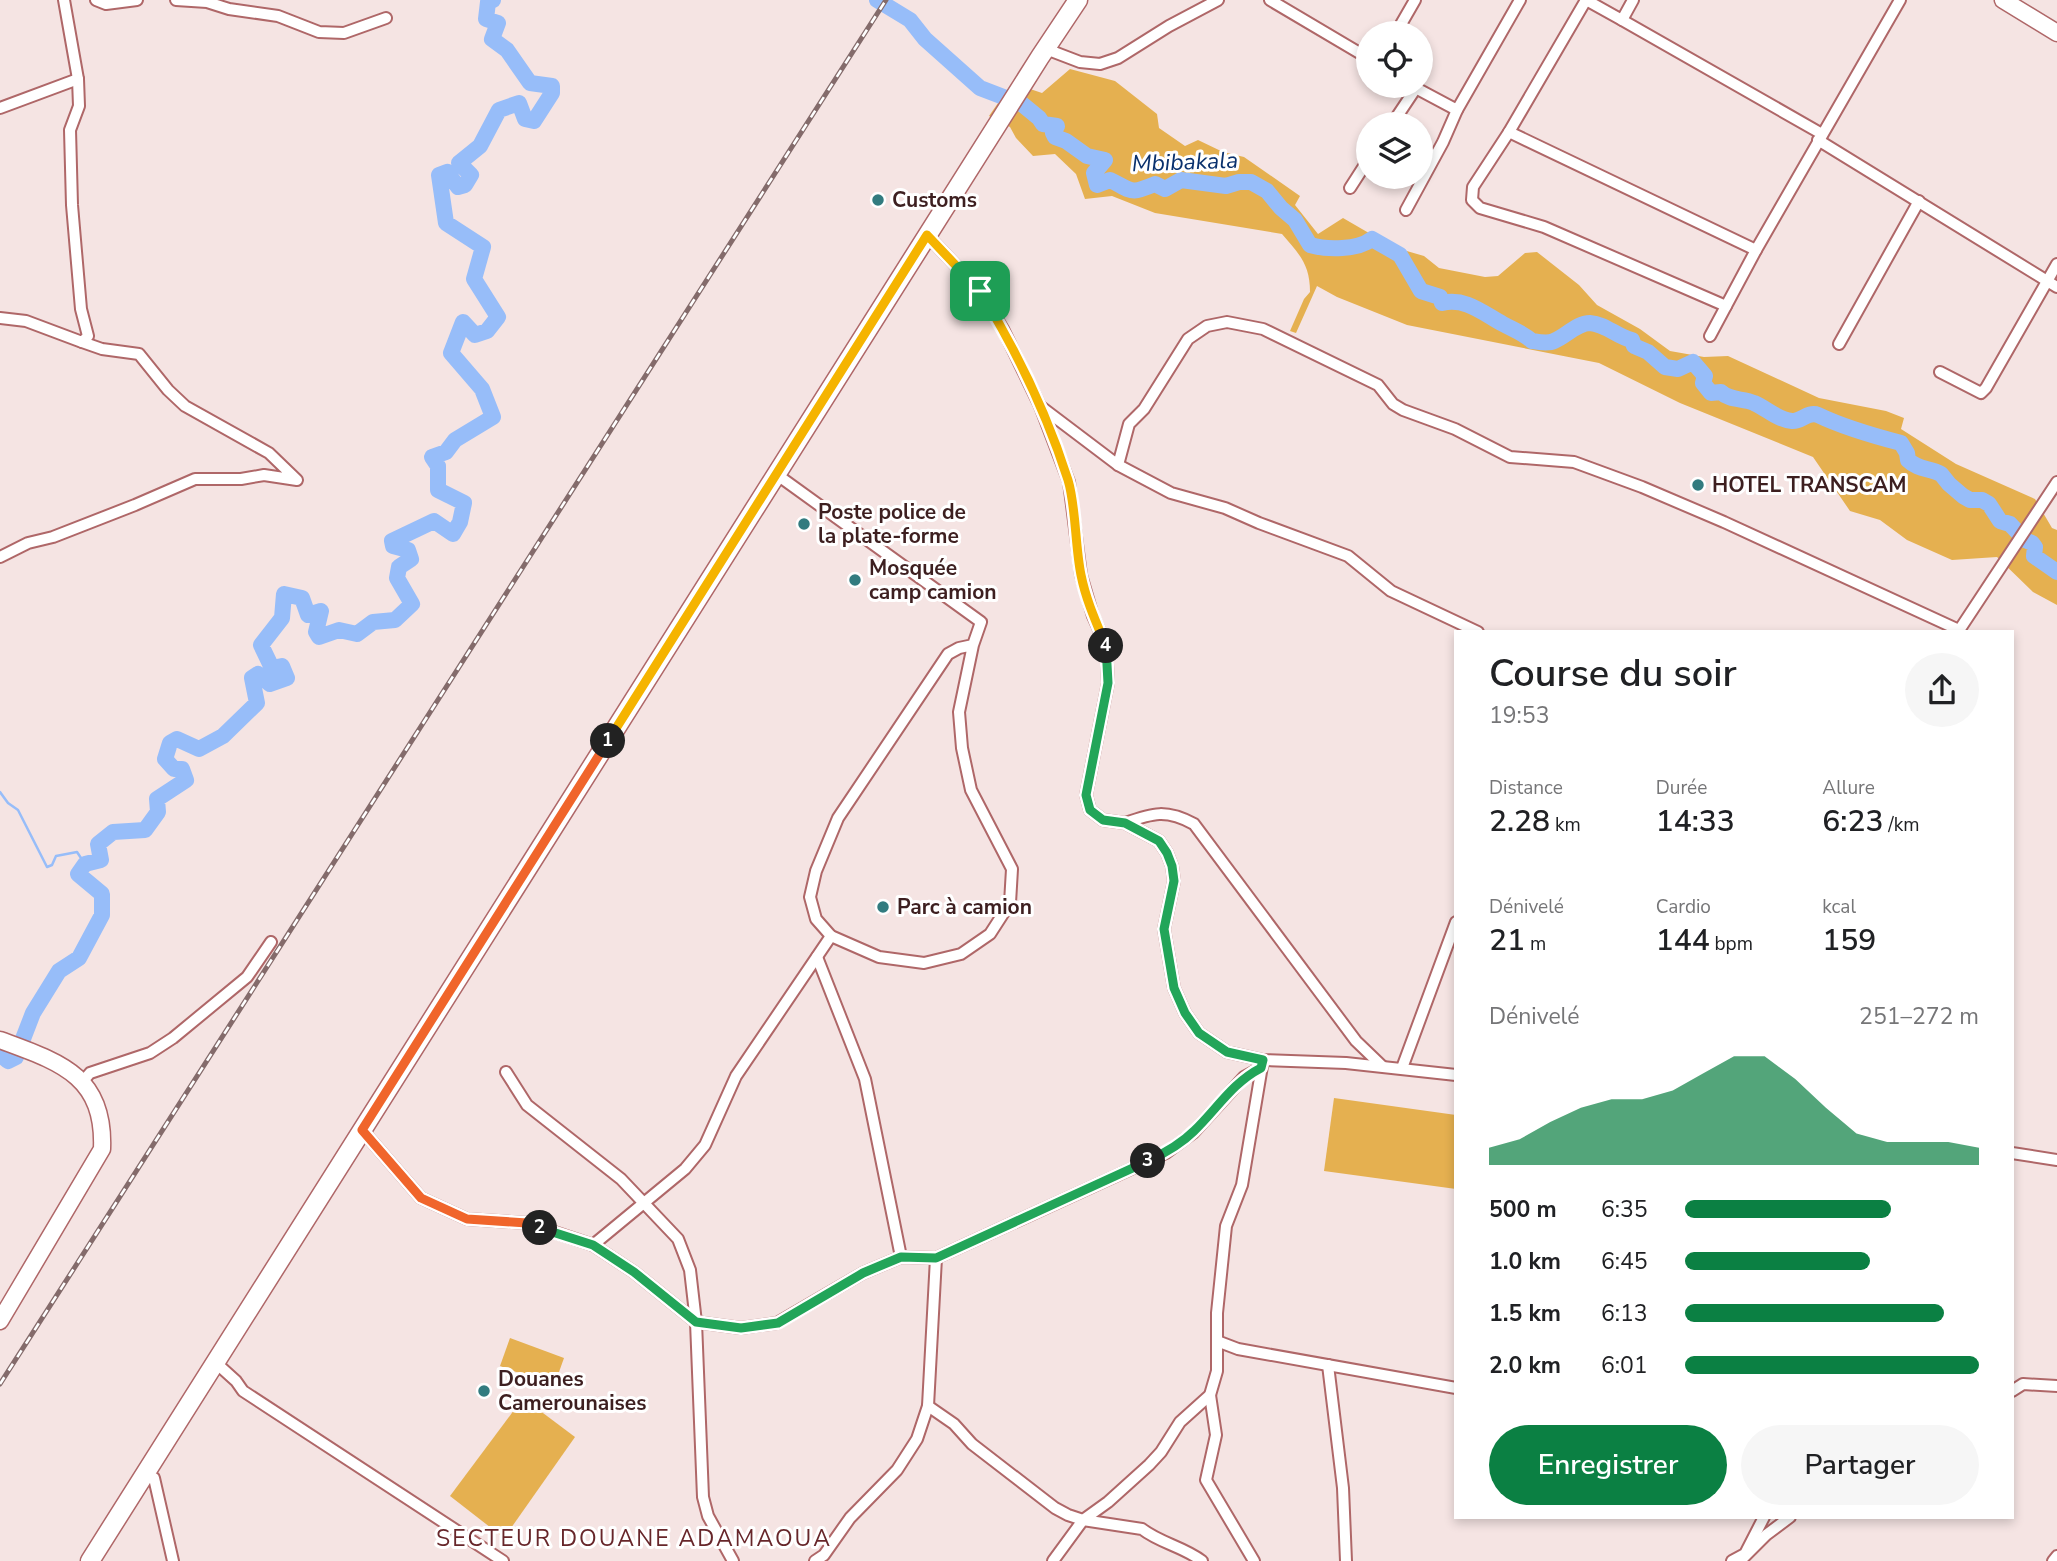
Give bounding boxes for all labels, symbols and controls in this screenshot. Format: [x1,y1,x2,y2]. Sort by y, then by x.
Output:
map controls [1356,21,1433,189]
button: locate [1356,21,1433,98]
button: layers [1356,112,1433,189]
water label: Mbibakala [1131,145,1239,179]
place label: Customs [892,186,977,214]
marker: Customs [870,192,886,208]
pin [950,261,1010,321]
icon: arrive [961,272,999,310]
place label: HOTEL TRANSCAM [1712,471,1906,499]
marker: HOTEL TRANSCAM [1690,477,1706,493]
place label: Poste police de la plate-forme [818,498,966,550]
marker: Poste police de la plate-forme [796,516,812,532]
place label: Mosquée camp camion [869,554,997,606]
marker: Mosquée camp camion [847,572,863,588]
pin: 4 [1088,628,1124,664]
text: 4 [1100,632,1111,658]
text: Course du soir [1489,648,1737,699]
button: share [1905,653,1979,727]
text: 19:53 [1489,700,1549,731]
pin: 1 [590,724,626,758]
text: 1 [602,727,613,753]
text: Distance [1489,775,1563,801]
text: Durée [1656,775,1707,801]
text: Allure [1822,775,1875,801]
text: 2.28 [1489,801,1550,842]
text: 14:33 [1656,801,1735,842]
text: 6:23 [1822,801,1883,842]
text: km [1550,812,1581,838]
text: /km [1883,812,1919,838]
place label: Parc à camion [897,893,1032,921]
text: Dénivelé [1489,894,1564,920]
text: Cardio [1656,894,1711,920]
text: kcal [1822,894,1856,920]
marker: Parc à camion [875,899,891,915]
text: 21 [1489,920,1525,961]
text: 144 [1656,920,1710,961]
text: 159 [1822,920,1876,961]
text: m [1525,931,1546,957]
text: bpm [1710,931,1753,957]
text: Dénivelé [1489,1001,1580,1032]
text: 251–272 m [1859,1001,1979,1032]
pin: 3 [1130,1144,1166,1178]
text: 3 [1142,1147,1153,1173]
text: 500 m [1489,1194,1557,1225]
text: 6:35 [1601,1194,1648,1225]
pin: 2 [522,1210,558,1246]
text: 2 [534,1214,545,1240]
text: 1.0 km [1489,1246,1561,1277]
text: 6:45 [1601,1246,1648,1277]
text: 1.5 km [1489,1298,1561,1329]
text: 6:13 [1601,1298,1648,1329]
text: 2.0 km [1489,1350,1561,1381]
text: 6:01 [1601,1350,1648,1381]
place label: Douanes Camerounaises [498,1365,647,1417]
marker: Douanes Camerounaises [476,1383,492,1399]
button: Enregistrer [1489,1425,1727,1505]
button: Partager [1741,1425,1979,1505]
district label: SECTEUR DOUANE ADAMAOUA [436,1523,832,1554]

